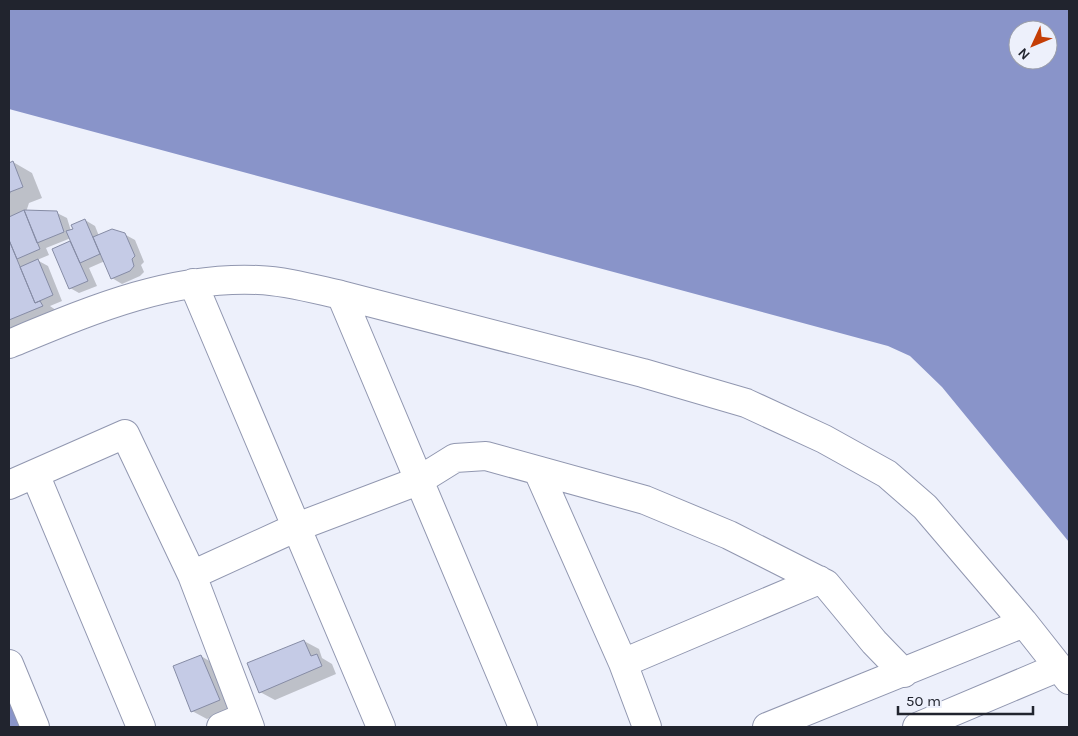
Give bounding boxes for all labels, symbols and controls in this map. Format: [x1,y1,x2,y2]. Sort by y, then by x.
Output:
north arrow [1008,20,1058,70]
text: N [1014,44,1034,63]
scale bar [898,684,1033,716]
text: 50 m [906,692,941,710]

